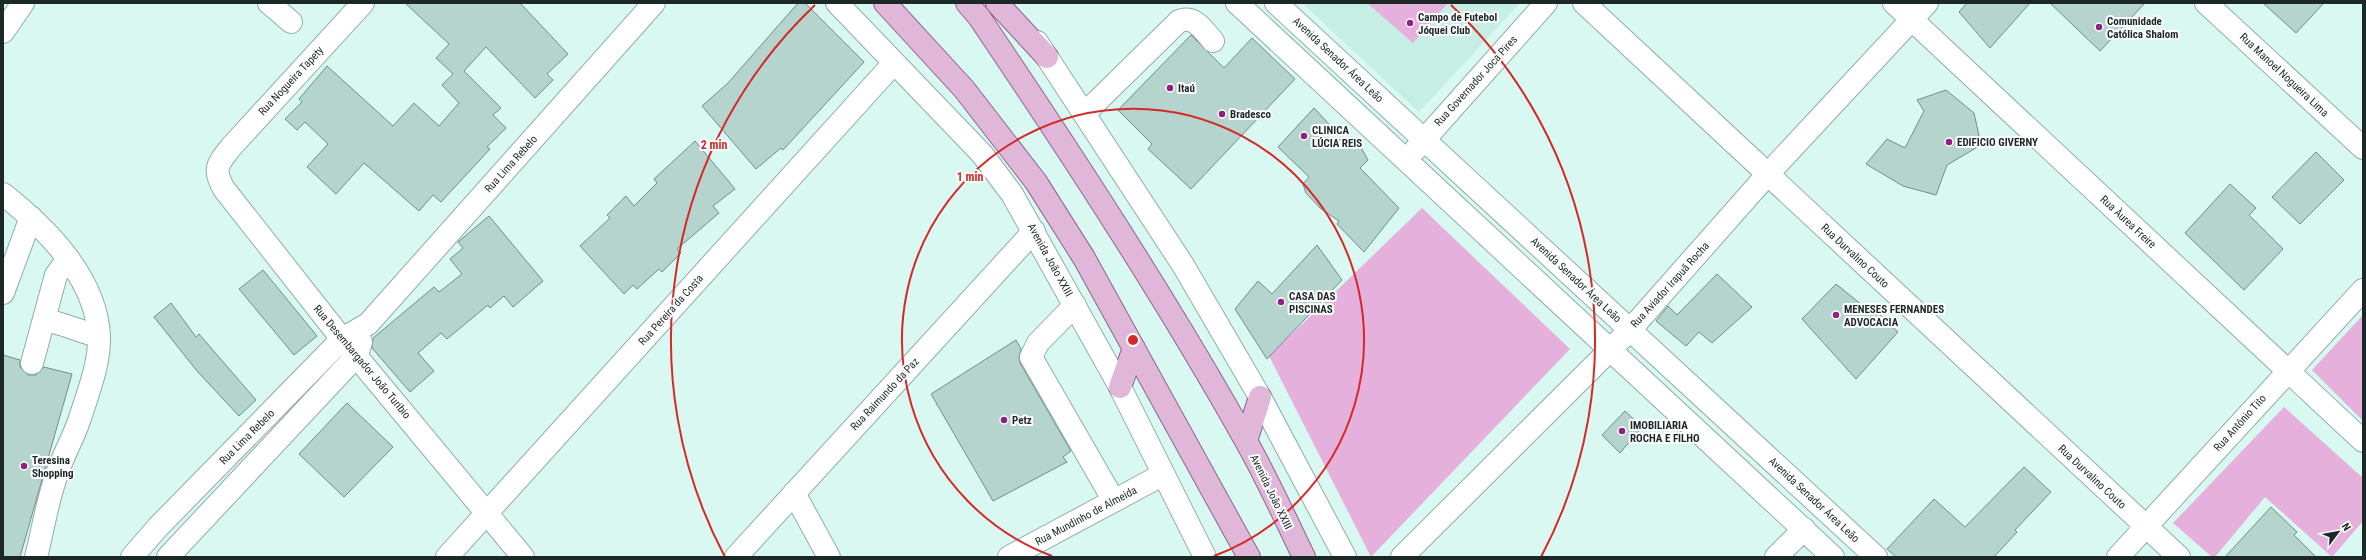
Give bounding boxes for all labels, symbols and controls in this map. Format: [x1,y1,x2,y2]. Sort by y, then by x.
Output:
place label: Campo de Futebol Jóquei Club [1418,11,1497,37]
street label: Avenida Senador Área Leão [1290,15,1386,106]
place label: Comunidade Católica Shalom [2107,15,2178,41]
marker: Campo de Futebol Jóquei Club [1405,18,1415,28]
marker: Comunidade Católica Shalom [2094,22,2104,32]
street label: Rua Manoel Nogueira Lima [2237,30,2331,120]
street label: Rua Governador Joca Pires [1432,33,1520,129]
street label: Rua Nogueira Tapety [256,44,326,118]
place label: Itaú [1178,82,1195,95]
marker: Itaú [1165,83,1175,93]
place label: Bradesco [1230,108,1272,121]
marker: Bradesco [1217,109,1227,119]
place label: CLINICA LÚCIA REIS [1312,124,1362,150]
marker: CLINICA LÚCIA REIS [1299,131,1309,141]
street label: Rua Lima Rebelo [482,132,540,195]
place label: EDIFICIO GIVERNY [1957,136,2038,149]
marker: EDIFICIO GIVERNY [1944,137,1954,147]
text: 2 min [701,138,727,152]
text: 1 min [957,170,983,184]
street label: Rua Àurea Freire [2098,193,2158,251]
street label: Avenida João XXIII [1025,221,1075,299]
street label: Rua Durvalino Couto [1818,221,1892,291]
street label: Avenida Senador Área Leão [1528,235,1624,326]
street label: Rua Aviador Irapuã Rocha [1628,239,1712,331]
street label: Rua Pereira da Costa [636,272,706,348]
place label: CASA DAS PISCINAS [1289,290,1336,316]
marker: CASA DAS PISCINAS [1276,297,1286,307]
street label: Rua Desembargador João Turibio [311,303,414,422]
place label: MENESES FERNANDES ADVOCACIA [1844,303,1944,329]
marker: MENESES FERNANDES ADVOCACIA [1831,310,1841,320]
centre of rings [1126,333,1140,347]
street label: Rua Raimundo da Paz [848,355,922,433]
street label: Rua Antônio Tito [2211,392,2269,454]
street label: Rua Lima Rebelo [217,406,278,467]
place label: Petz [1012,414,1032,427]
marker: Petz [999,415,1009,425]
place label: IMOBILIARIA ROCHA E FILHO [1630,419,1700,445]
marker: IMOBILIARIA ROCHA E FILHO [1617,426,1627,436]
street label: Rua Durvalino Couto [2055,442,2129,512]
street label: Avenida João XXIII [1247,453,1295,531]
place label: Teresina Shopping [32,454,73,480]
street label: Avenida Senador Área Leão [1766,455,1862,546]
marker: Teresina Shopping [19,461,29,471]
street label: Rua Mundinho de Almeida [1033,484,1139,548]
north arrow [2318,512,2358,552]
text: N [2339,521,2353,533]

